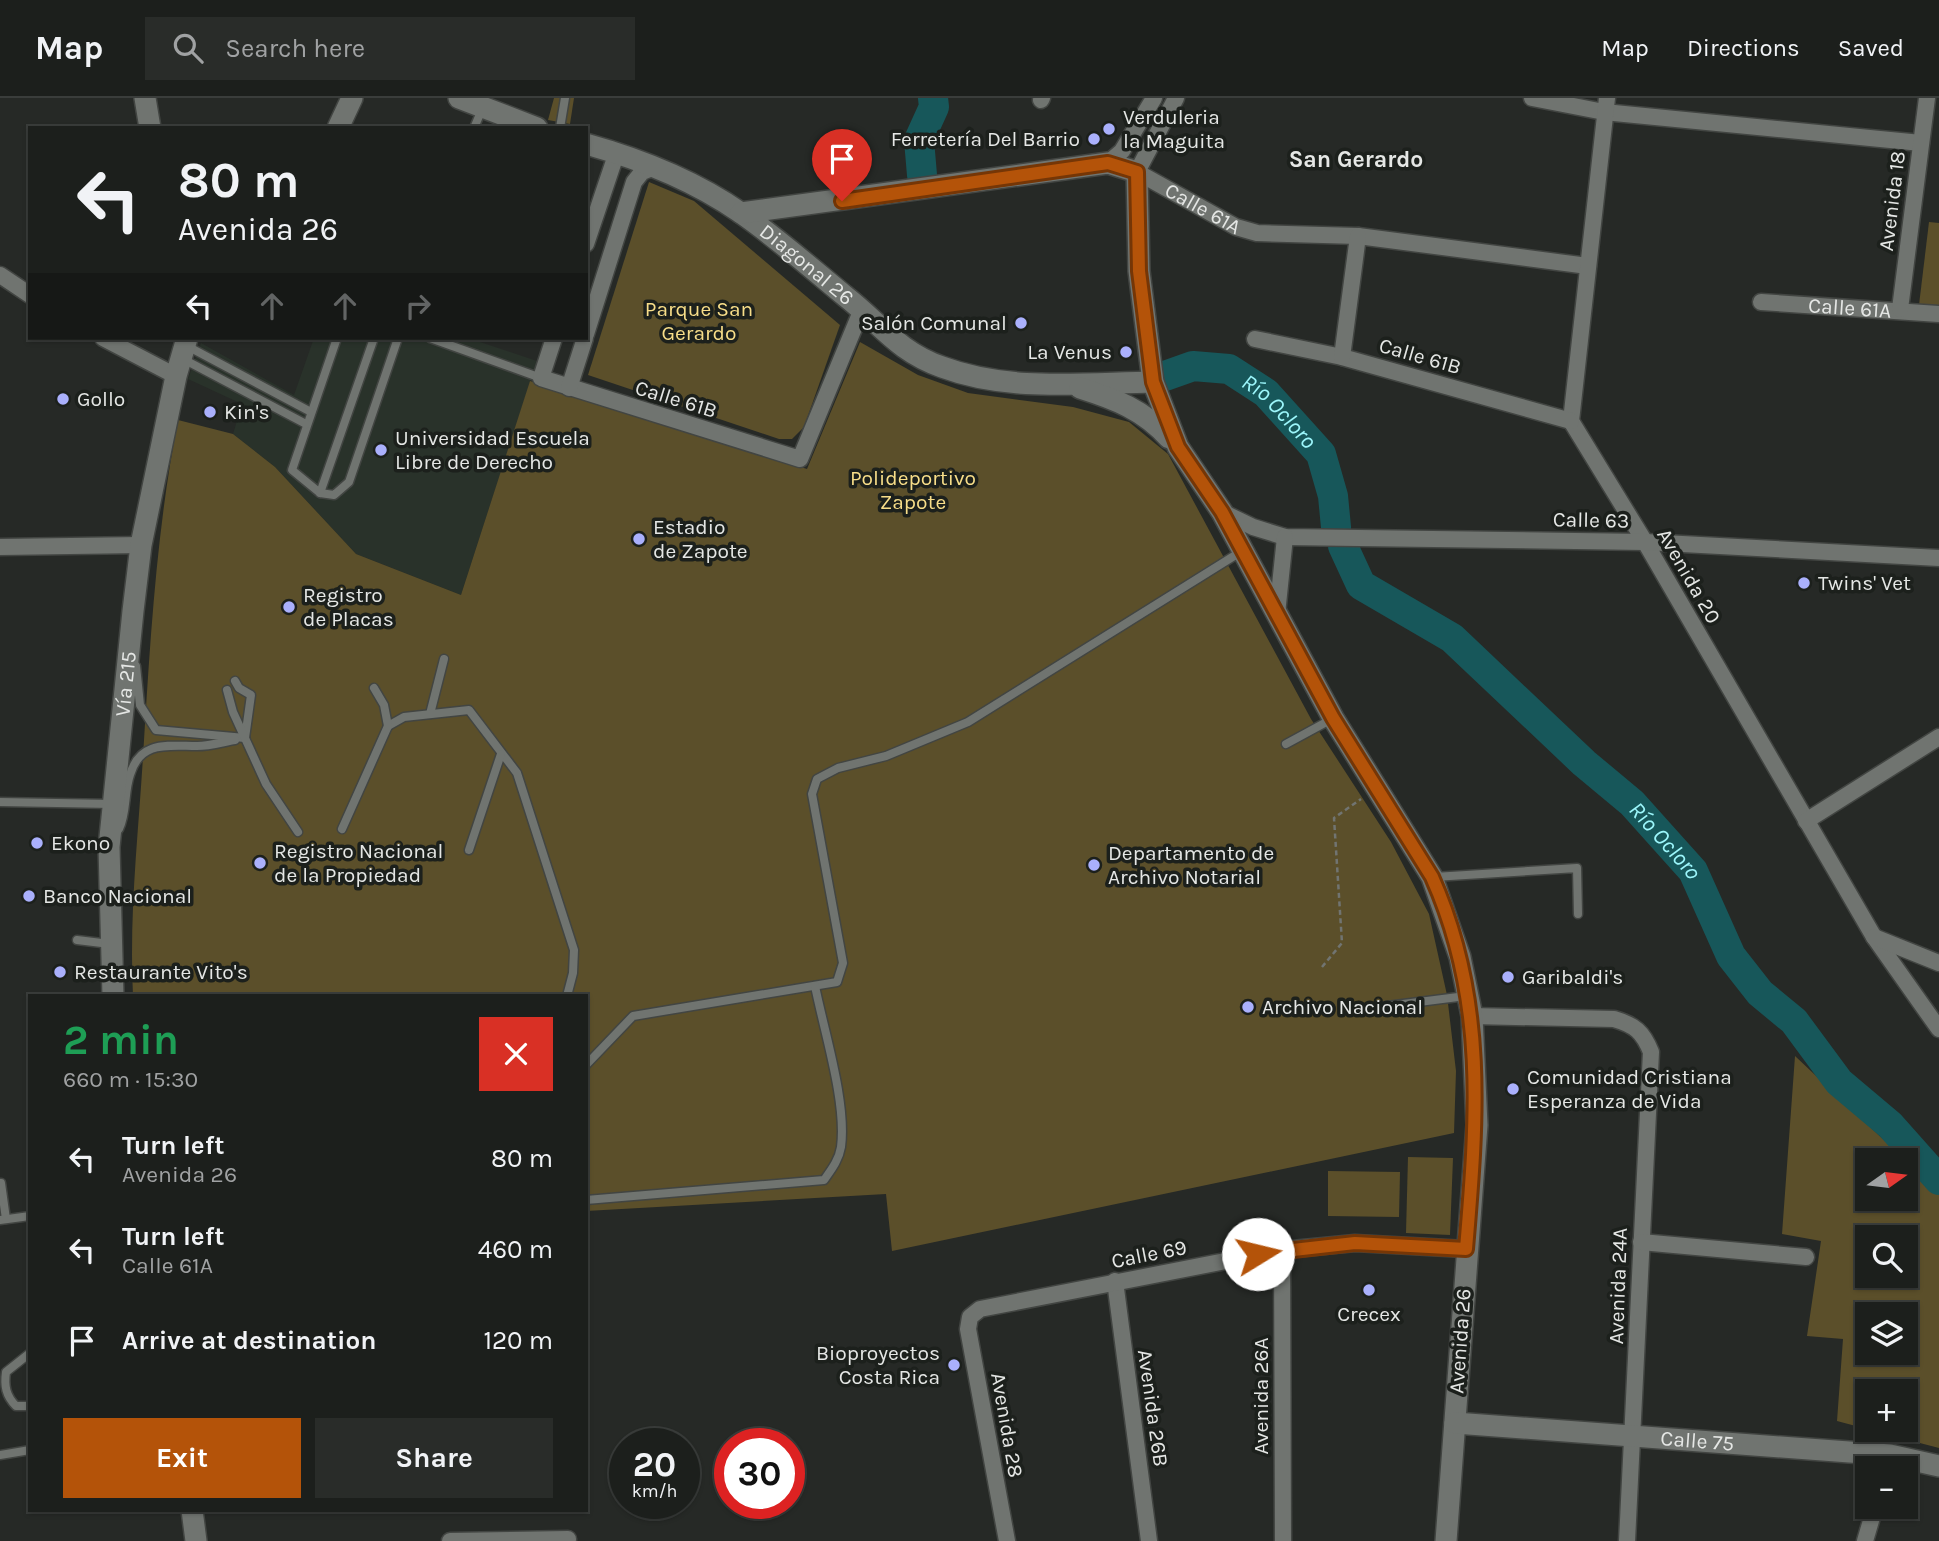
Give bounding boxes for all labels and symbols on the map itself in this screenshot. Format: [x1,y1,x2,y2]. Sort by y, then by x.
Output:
place label: Verduleria la Maguita [1123,105,1225,153]
marker: Verduleria la Maguita [1101,121,1117,137]
place label: Ferretería Del Barrio [891,127,1080,151]
pin [812,129,872,201]
marker: Ferretería Del Barrio [1086,131,1102,147]
district label: San Gerardo [1289,146,1423,173]
street label: Avenida 18 [1874,150,1910,252]
street label: Calle 61A [1161,178,1245,239]
street label: Diagonal 26 [755,219,858,310]
street label: Calle 61A [1808,293,1892,323]
park label: Parque San Gerardo [645,297,753,345]
place label: Salón Comunal [861,311,1007,335]
marker: Salón Comunal [1013,315,1029,331]
street label: Calle 61B [1376,333,1464,379]
place label: La Venus [1027,340,1112,364]
marker: La Venus [1118,344,1134,360]
water label: Río Ocloro [1237,368,1323,454]
street label: Calle 61B [632,375,720,423]
place label: Gollo [77,387,125,411]
marker: Gollo [55,391,71,407]
place label: Kin's [224,400,270,424]
marker: Kin's [202,404,218,420]
place label: Universidad Escuela Libre de Derecho [395,426,590,474]
marker: Universidad Escuela Libre de Derecho [373,442,389,458]
park label: Polideportivo Zapote [850,466,976,514]
street label: Calle 63 [1553,507,1629,533]
place label: Estadio de Zapote [653,515,748,563]
street label: Avenida 20 [1652,524,1726,628]
marker: Estadio de Zapote [631,531,647,547]
place label: Twins' Vet [1818,571,1911,595]
marker: Twins' Vet [1796,575,1812,591]
place label: Registro de Placas [303,583,394,631]
marker: Registro de Placas [281,599,297,615]
street label: Vía 215 [110,650,141,718]
water label: Río Ocloro [1624,796,1708,883]
place label: Ekono [51,831,110,855]
marker: Ekono [29,835,45,851]
place label: Registro Nacional de la Propiedad [274,839,443,887]
place label: Departamento de Archivo Notarial [1108,841,1274,889]
marker: Registro Nacional de la Propiedad [252,855,268,871]
marker: Departamento de Archivo Notarial [1086,857,1102,873]
place label: Banco Nacional [43,884,192,908]
marker: Banco Nacional [21,888,37,904]
place label: Restaurante Vito's [74,960,248,984]
marker: Restaurante Vito's [52,964,68,980]
place label: Garibaldi's [1522,965,1623,989]
marker: Garibaldi's [1500,969,1516,985]
place label: Archivo Nacional [1262,995,1423,1019]
marker: Archivo Nacional [1240,999,1256,1015]
place label: Comunidad Cristiana Esperanza de Vida [1527,1065,1732,1113]
marker: Comunidad Cristiana Esperanza de Vida [1505,1081,1521,1097]
north arrow [1855,1148,1918,1211]
position arrow [1221,1217,1295,1291]
street label: Avenida 24A [1604,1227,1632,1345]
street label: Calle 69 [1109,1235,1189,1273]
marker: Crecex [1361,1282,1377,1298]
street label: Avenida 26 [1444,1288,1476,1394]
place label: Crecex [1337,1302,1401,1326]
street label: Avenida 26A [1249,1337,1273,1455]
place label: Bioproyectos Costa Rica [816,1341,940,1389]
street label: Avenida 26B [1133,1348,1173,1468]
marker: Bioproyectos Costa Rica [946,1357,962,1373]
street label: Avenida 28 [986,1371,1028,1479]
street label: Calle 75 [1660,1426,1735,1456]
speed limit sign: 30 [714,1428,805,1519]

